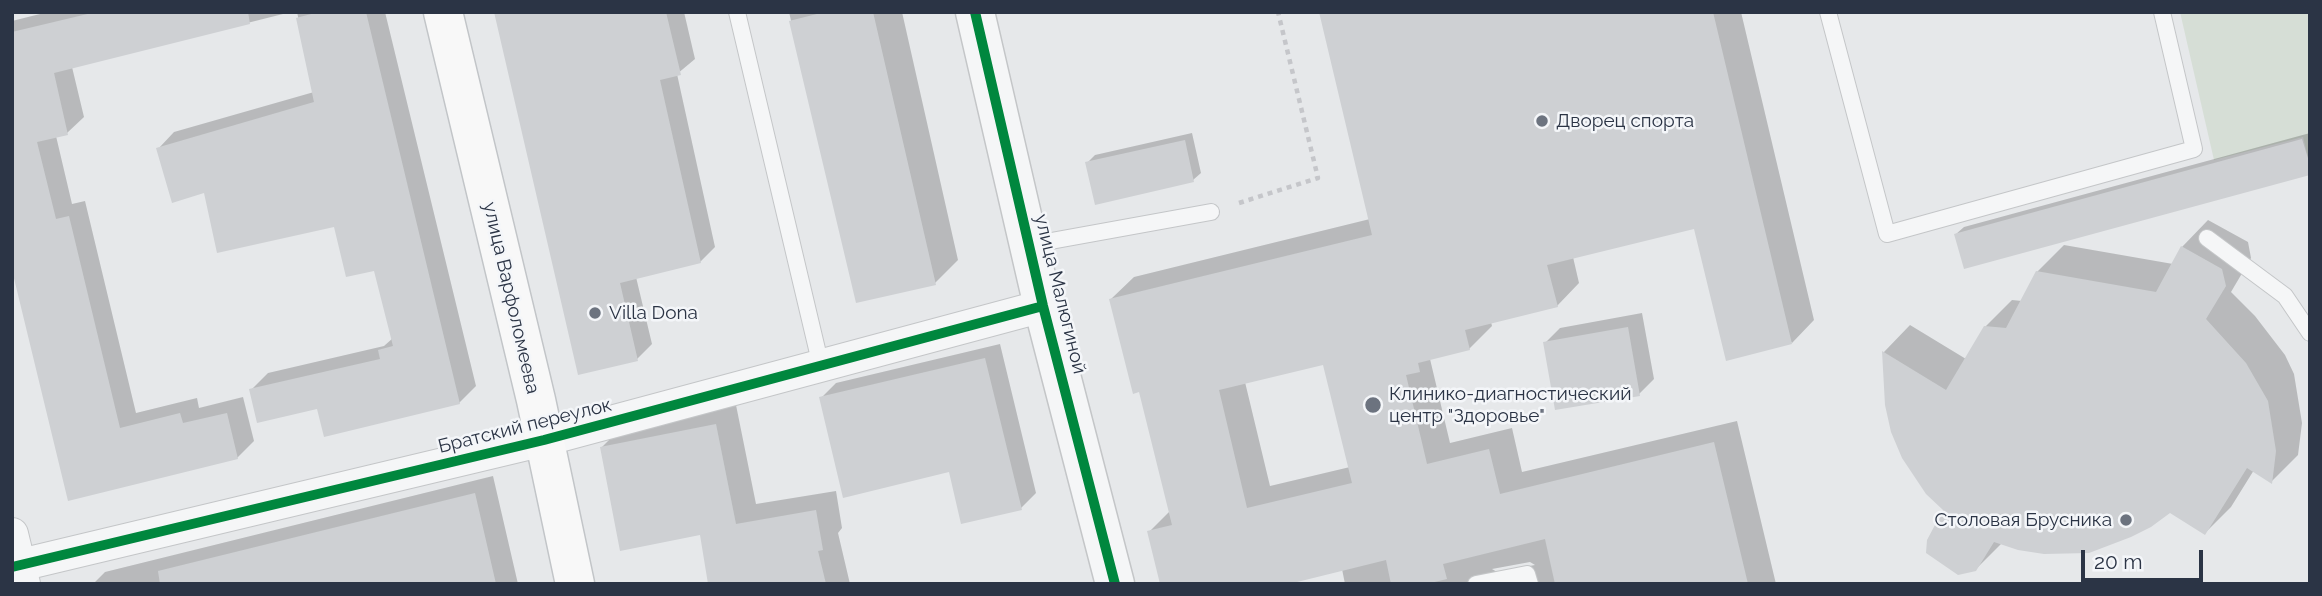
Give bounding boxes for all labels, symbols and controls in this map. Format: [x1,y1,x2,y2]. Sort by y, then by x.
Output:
place label: Дворец спорта [1556,110,1694,132]
marker: Дворец спорта [1534,113,1550,129]
street label: улица Варфоломеева [478,200,544,396]
street label: улица Малюгиной [1029,212,1091,376]
place label: Villa Dona [609,302,698,324]
marker: Villa Dona [587,305,603,321]
place label: Клинико-диагностический центр "Здоровье" [1389,383,1632,427]
street label: Братский переулок [436,393,614,459]
marker: Клинико-диагностический центр "Здоровье" [1363,395,1383,415]
place label: Столовая Брусника [1935,509,2112,531]
marker: Столовая Брусника [2118,512,2134,528]
scale bar [2084,536,2206,580]
text: 20 m [2094,549,2142,574]

